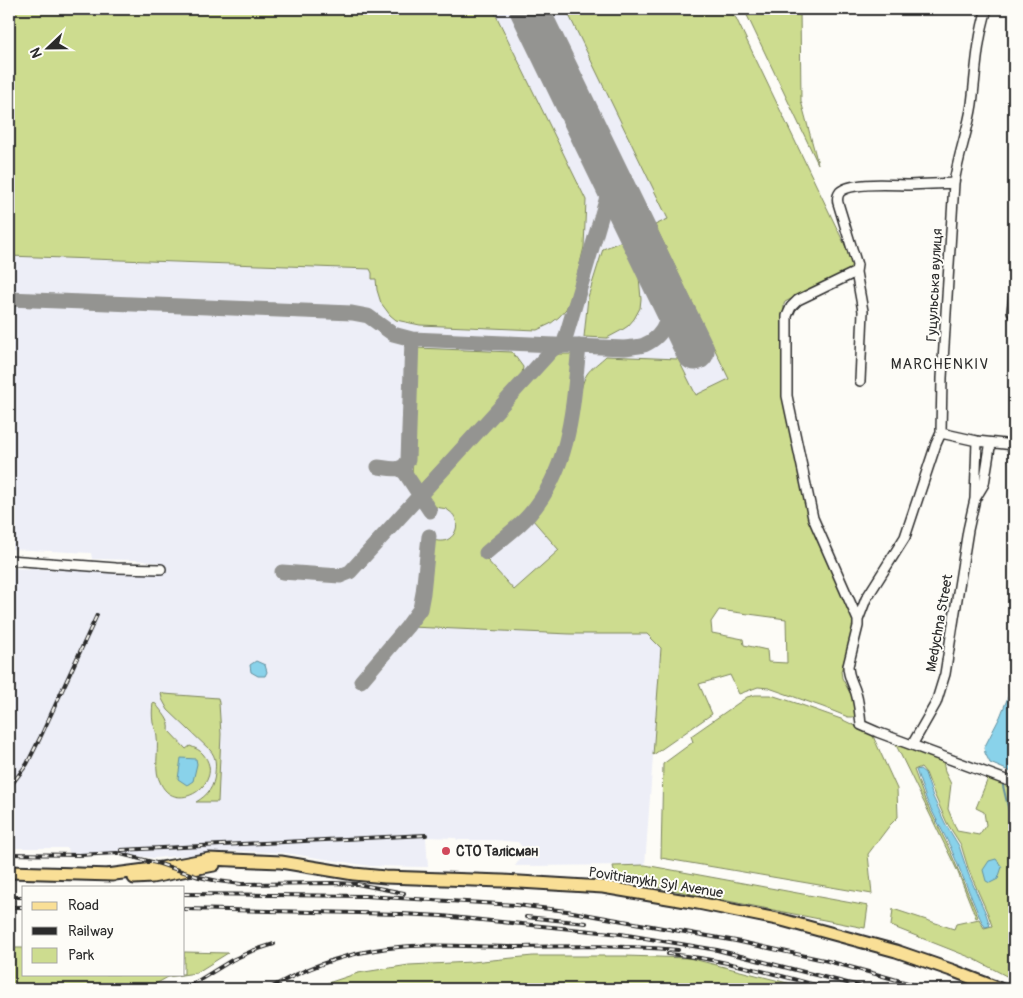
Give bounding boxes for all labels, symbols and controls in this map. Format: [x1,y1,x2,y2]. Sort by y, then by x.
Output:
north arrow [22,22,72,72]
text: N [27,45,46,60]
street label: Гуцульська вулиця [923,228,946,342]
district label: MARCHENKIV [891,355,989,374]
street label: Medychna Street [923,573,957,673]
place label: СТО Талісман [456,843,538,860]
marker: СТО Талісман [440,845,452,857]
street label: Povitrianykh Syl Avenue [587,863,724,902]
legend [22,886,185,976]
text: Road [68,896,99,915]
text: Railway [68,922,114,941]
text: Park [68,946,95,965]

